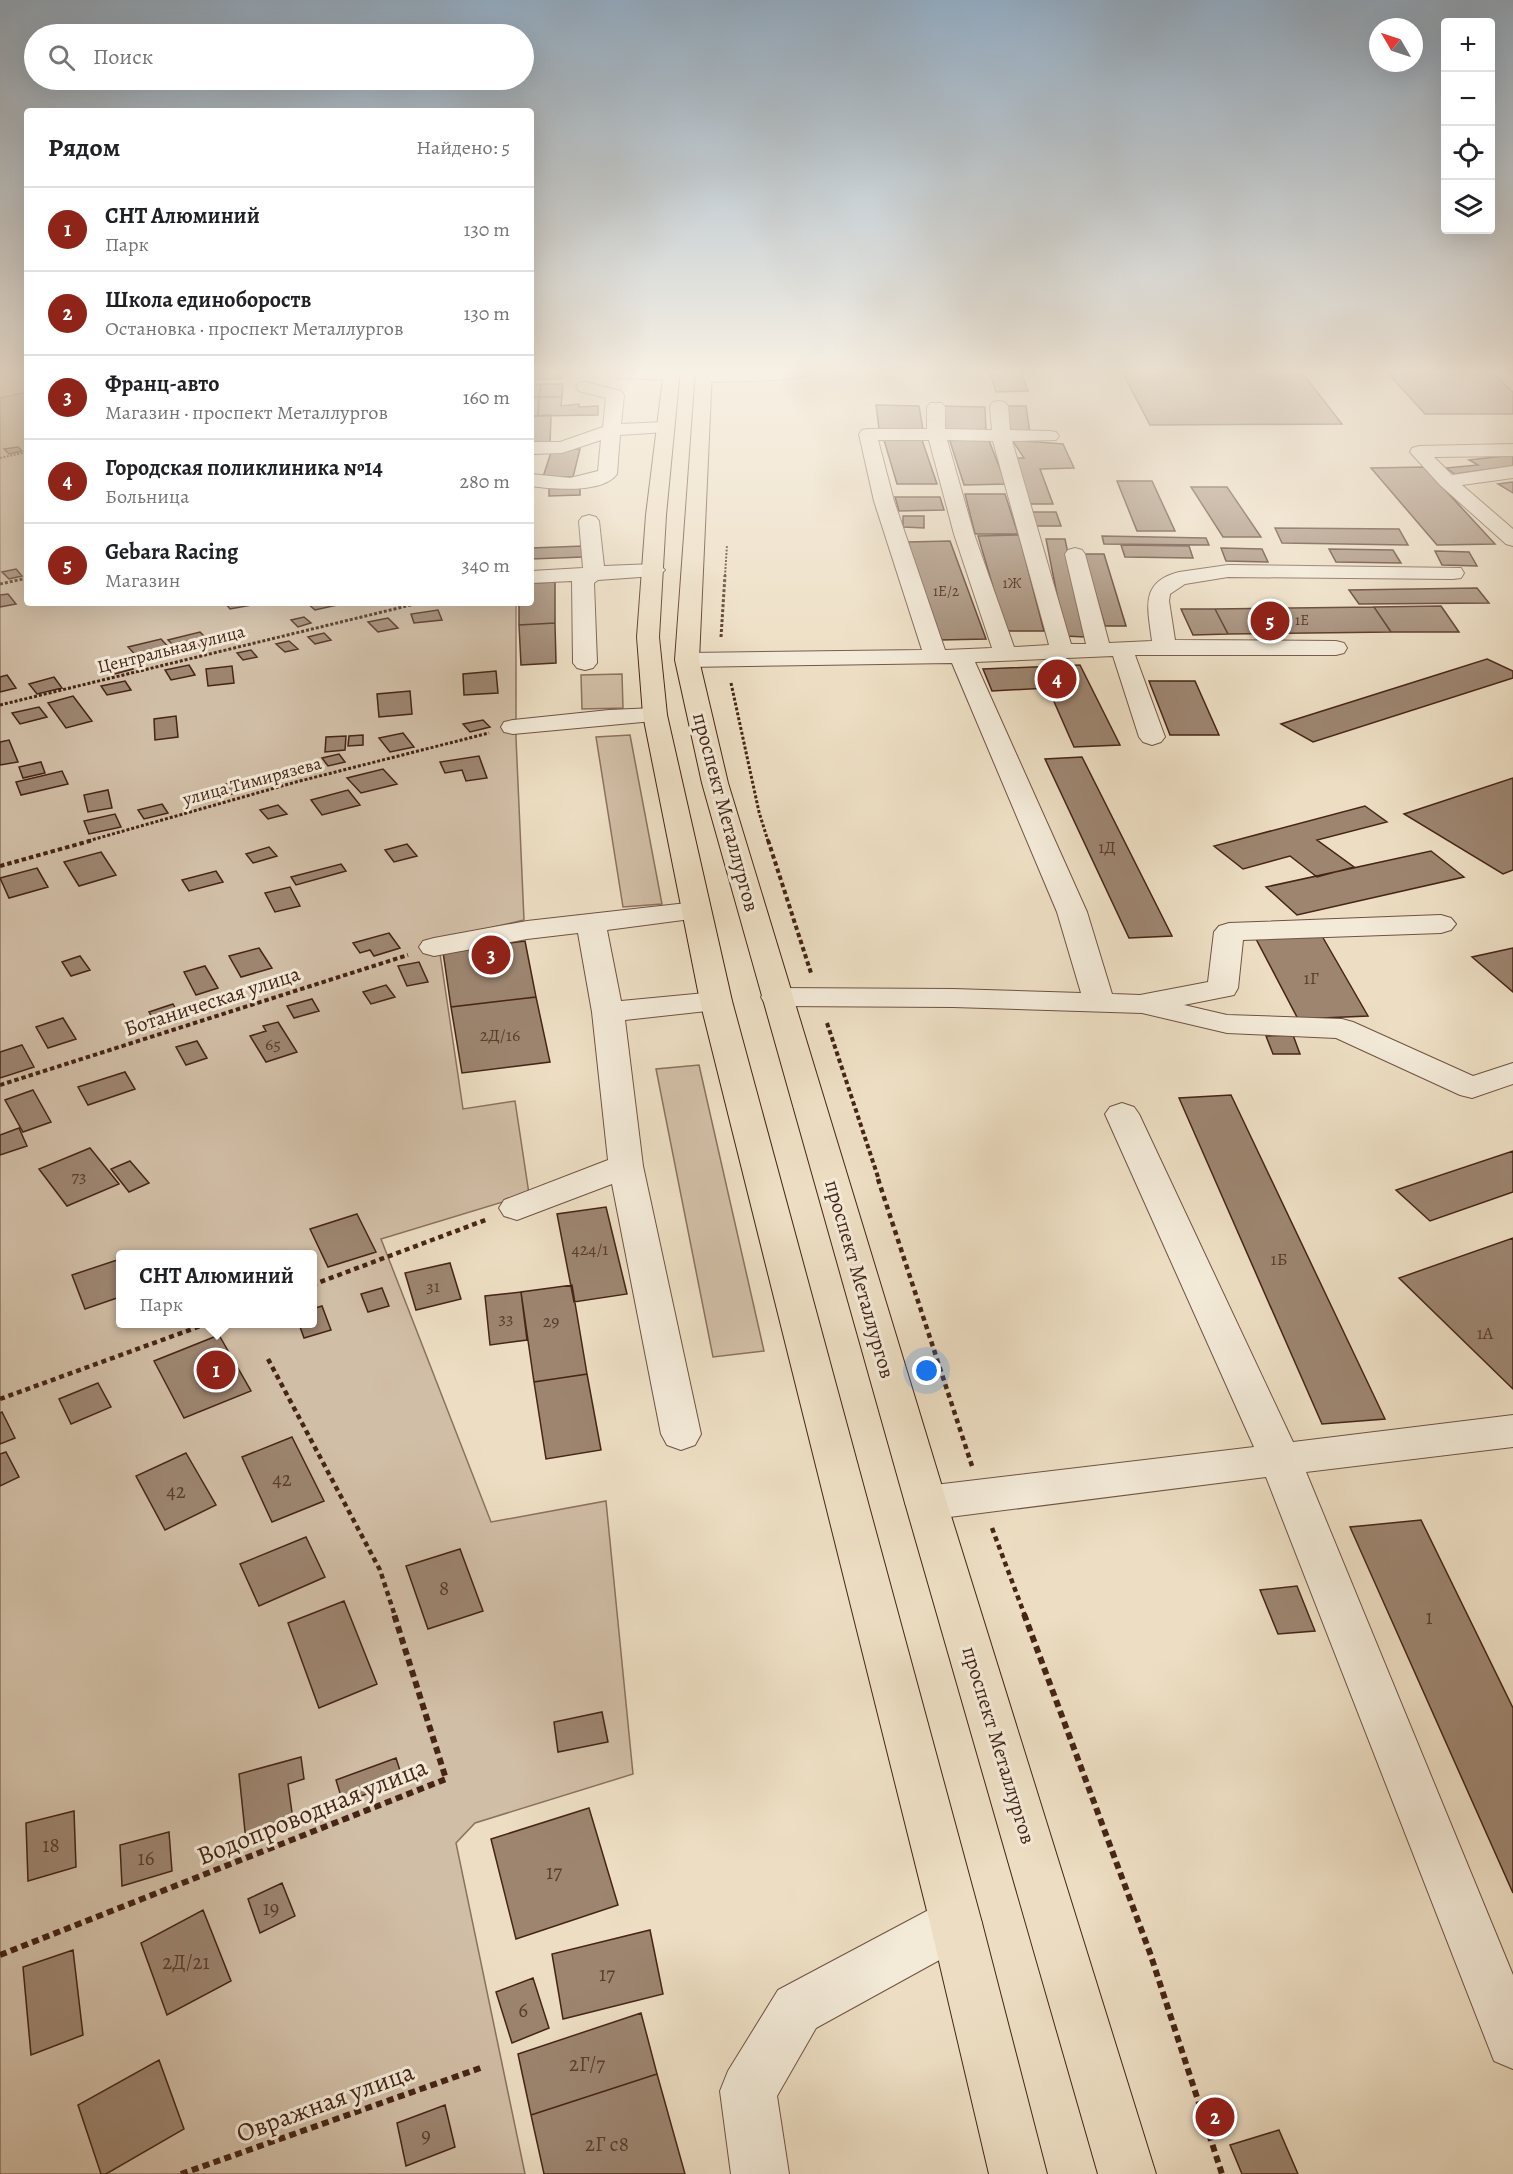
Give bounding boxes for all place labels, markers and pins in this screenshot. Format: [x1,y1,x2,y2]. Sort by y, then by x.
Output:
pin: 5 [1250,598,1290,644]
pin: 4 [1038,656,1076,702]
pin: 3 [472,932,510,978]
pin: 1 [196,1348,236,1392]
pin: 2 [1196,2094,1234,2140]

